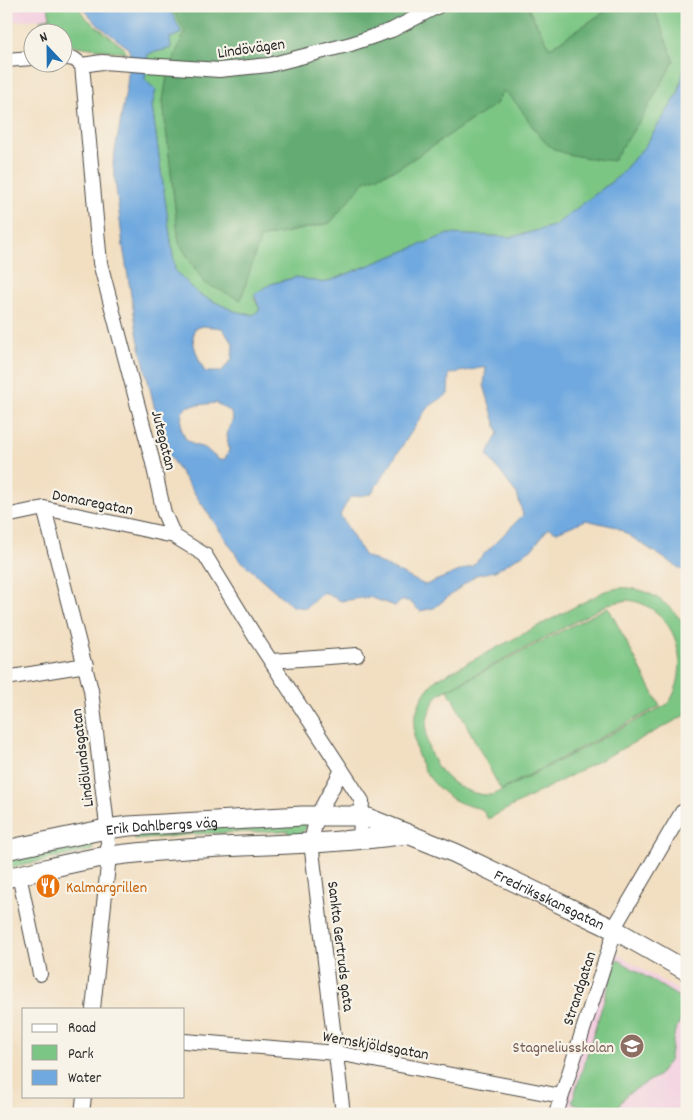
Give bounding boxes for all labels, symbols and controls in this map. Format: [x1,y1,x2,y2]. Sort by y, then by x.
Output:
north arrow [22,22,72,72]
text: N [37,27,51,48]
street label: Lindövägen [216,33,286,66]
street label: Jutegatan [144,408,181,473]
street label: Domaregatan [50,484,135,523]
street label: Lindölundsgatan [66,707,101,808]
street label: Erik Dahlbergs väg [104,812,218,843]
street label: Fredriksskansgatan [490,864,608,937]
restaurant icon: Kalmargrillen [35,873,61,899]
place label: Kalmargrillen [66,877,147,900]
street label: Sankta Gertruds gata [320,880,359,1013]
street label: Strandgatan [558,949,603,1029]
legend [22,1008,185,1098]
text: Road [68,1018,96,1040]
street label: Wernskjöldsgatan [321,1026,431,1067]
school or university icon: Stagneliusskolan [619,1033,645,1059]
place label: Stagneliusskolan [513,1037,614,1060]
text: Park [68,1044,94,1066]
text: Water [68,1068,102,1090]

